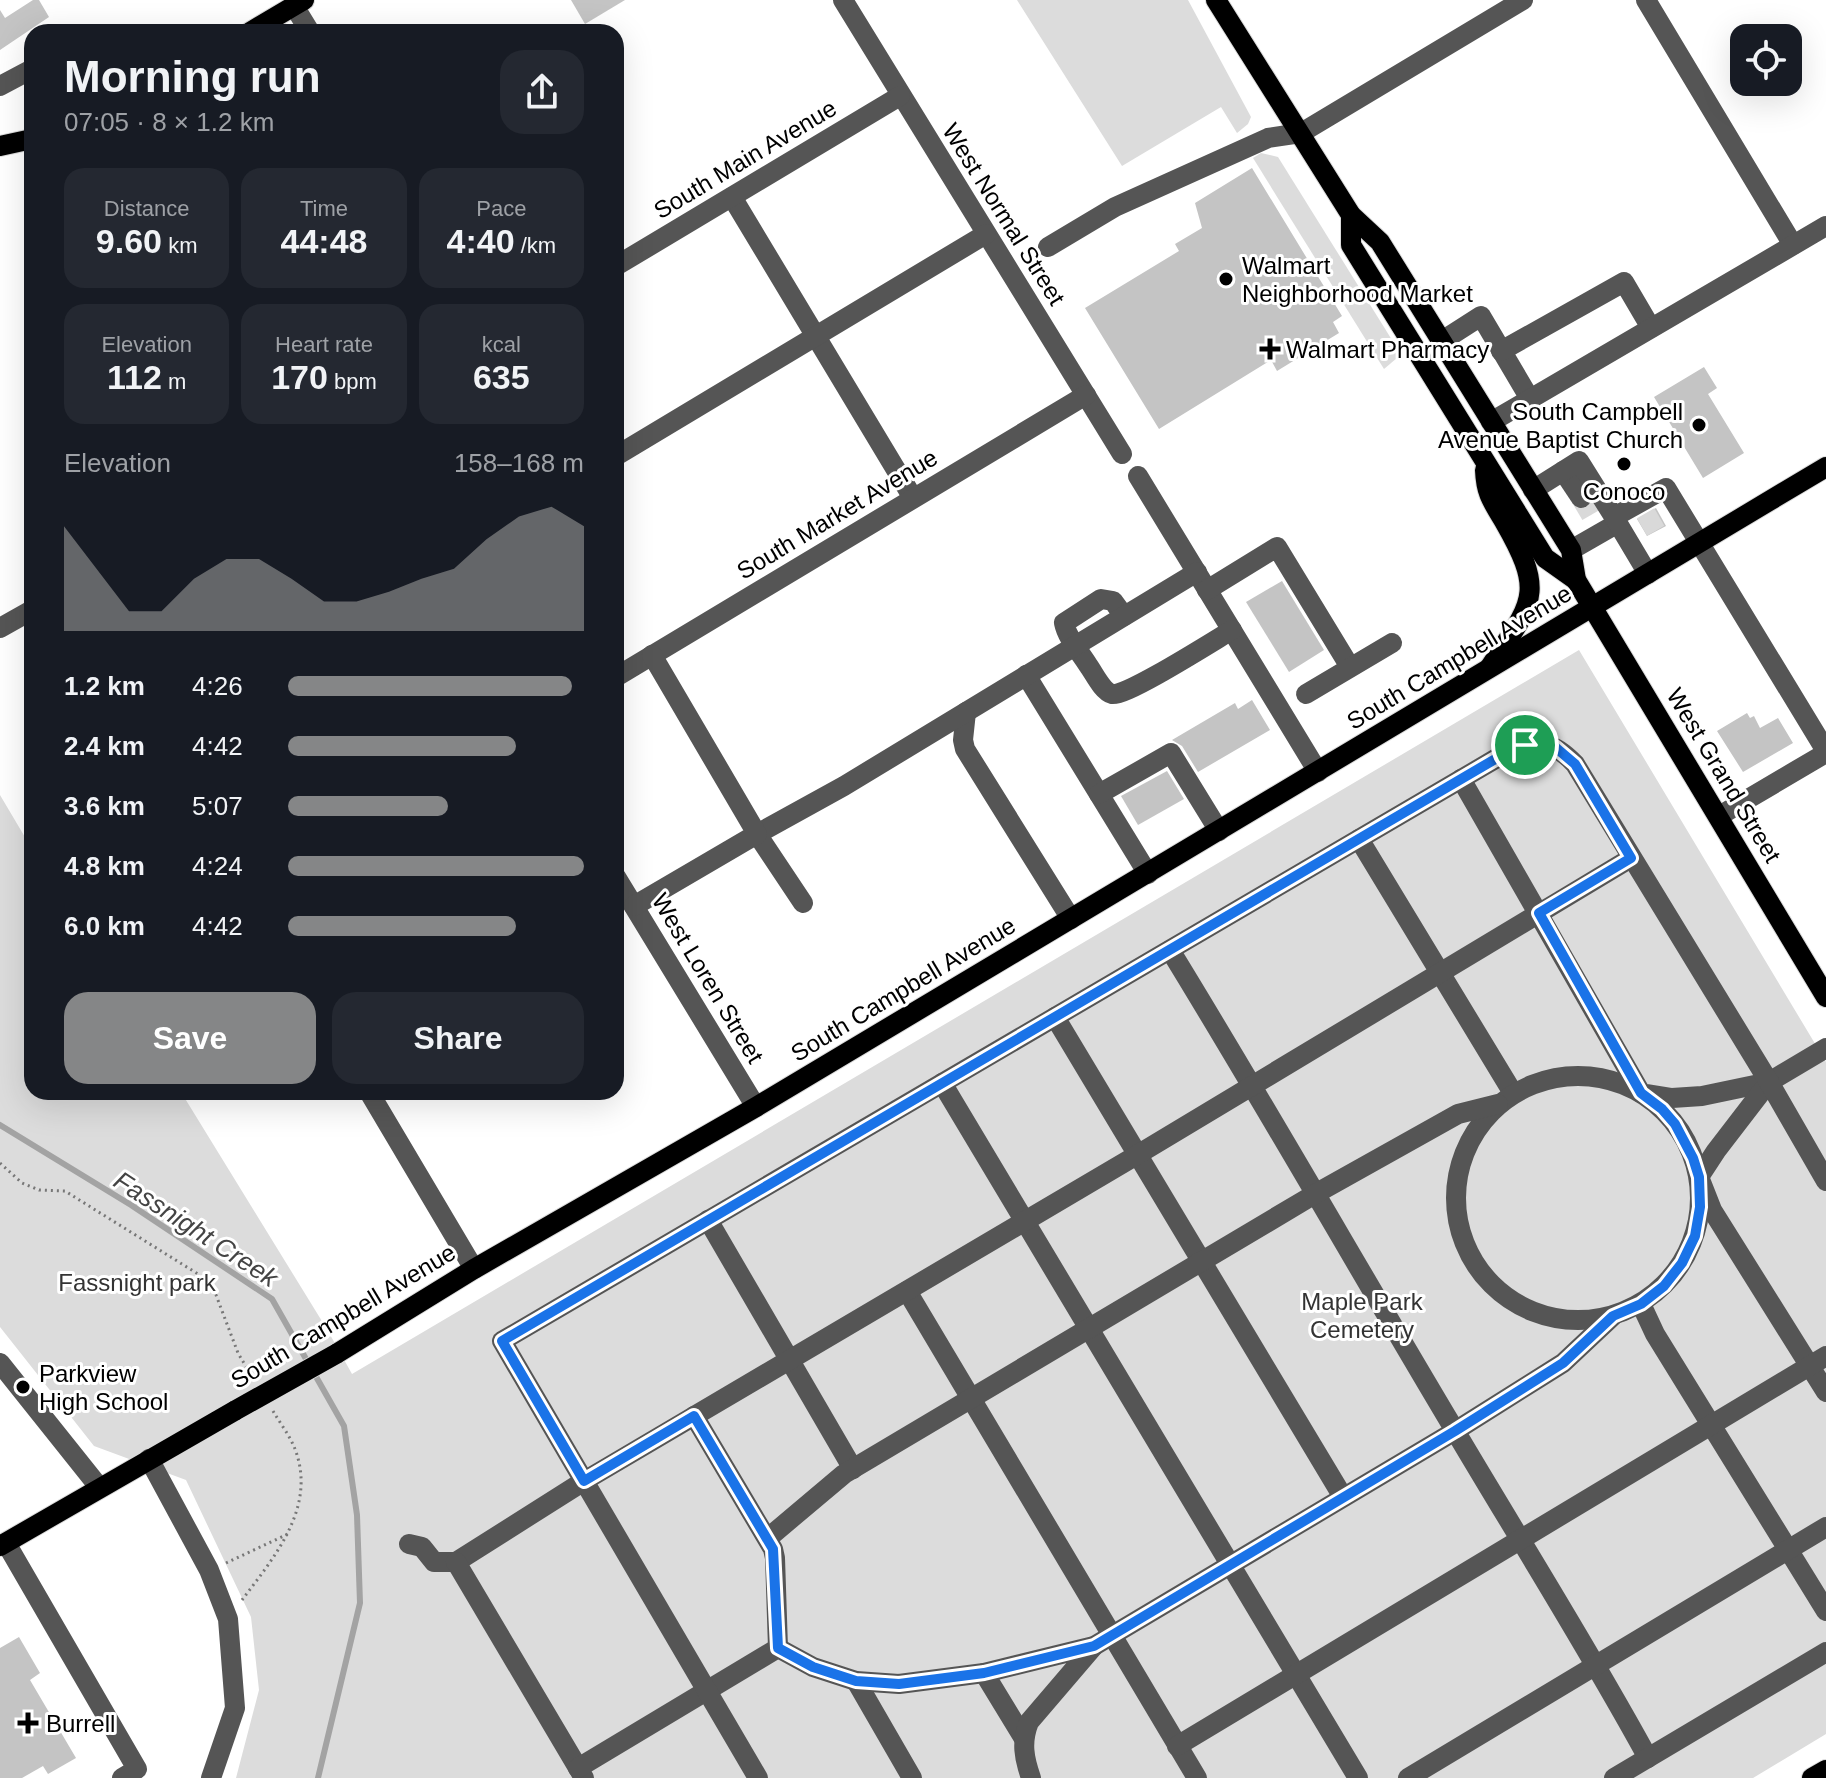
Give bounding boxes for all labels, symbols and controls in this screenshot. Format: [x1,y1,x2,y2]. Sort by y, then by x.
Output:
map controls [1730,24,1802,96]
button: locate [1730,24,1802,96]
button: share [500,50,584,134]
text: Morning run [64,52,321,101]
street label: South Main Avenue [649,94,841,224]
text: 07:05 · 8 × 1.2 km [64,107,274,137]
street label: West Normal Street [937,118,1071,310]
text: Distance [104,196,189,221]
text: Time [300,196,348,221]
text: Pace [476,196,526,221]
text: 9.60 [96,222,162,260]
text: 44:48 [281,222,367,260]
text: 4:40 [447,222,515,260]
text: km [162,233,197,258]
text: /km [515,233,556,258]
place label: Walmart Neighborhood Market [1242,252,1473,307]
marker: Walmart Neighborhood Market [1217,270,1235,288]
text: Elevation [101,332,192,357]
text: Heart rate [275,332,373,357]
text: kcal [482,332,521,357]
place label: Walmart Pharmacy [1286,336,1489,363]
marker: Walmart Pharmacy [1261,340,1279,358]
text: 112 [107,358,162,396]
text: 170 [271,358,328,396]
text: 635 [473,358,530,396]
text: m [162,369,186,394]
text: bpm [328,369,377,394]
place label: South Campbell Avenue Baptist Church [1438,398,1683,453]
marker: South Campbell Avenue Baptist Church [1690,416,1708,434]
street label: South Market Avenue [732,443,942,585]
text: Elevation [64,448,171,478]
text: 158–168 m [454,448,584,478]
marker: Conoco [1615,455,1633,473]
place label: Conoco [1583,478,1665,505]
street label: South Campbell Avenue [1342,579,1576,735]
text: 1.2 km [64,671,145,701]
text: 4:26 [192,671,243,701]
street label: West Grand Street [1661,683,1787,867]
pin [1491,711,1559,779]
icon: arrive [1503,723,1547,767]
text: 2.4 km [64,731,145,761]
text: 4:42 [192,731,243,761]
text: 3.6 km [64,791,145,821]
text: 5:07 [192,791,243,821]
text: 4.8 km [64,851,145,881]
text: 4:24 [192,851,243,881]
street label: West Loren Street [647,888,769,1068]
text: 6.0 km [64,911,145,941]
text: 4:42 [192,911,243,941]
street label: South Campbell Avenue [786,911,1020,1067]
button: Save [64,992,316,1084]
button: Share [332,992,584,1084]
water label: Fassnight Creek [108,1165,285,1294]
street label: South Campbell Avenue [226,1238,460,1394]
park label: Fassnight park [58,1269,217,1296]
park label: Maple Park Cemetery [1301,1288,1424,1343]
place label: Parkview High School [39,1360,168,1415]
marker: Parkview High School [14,1378,32,1396]
place label: Burrell [46,1710,115,1737]
marker: Burrell [17,1712,39,1734]

